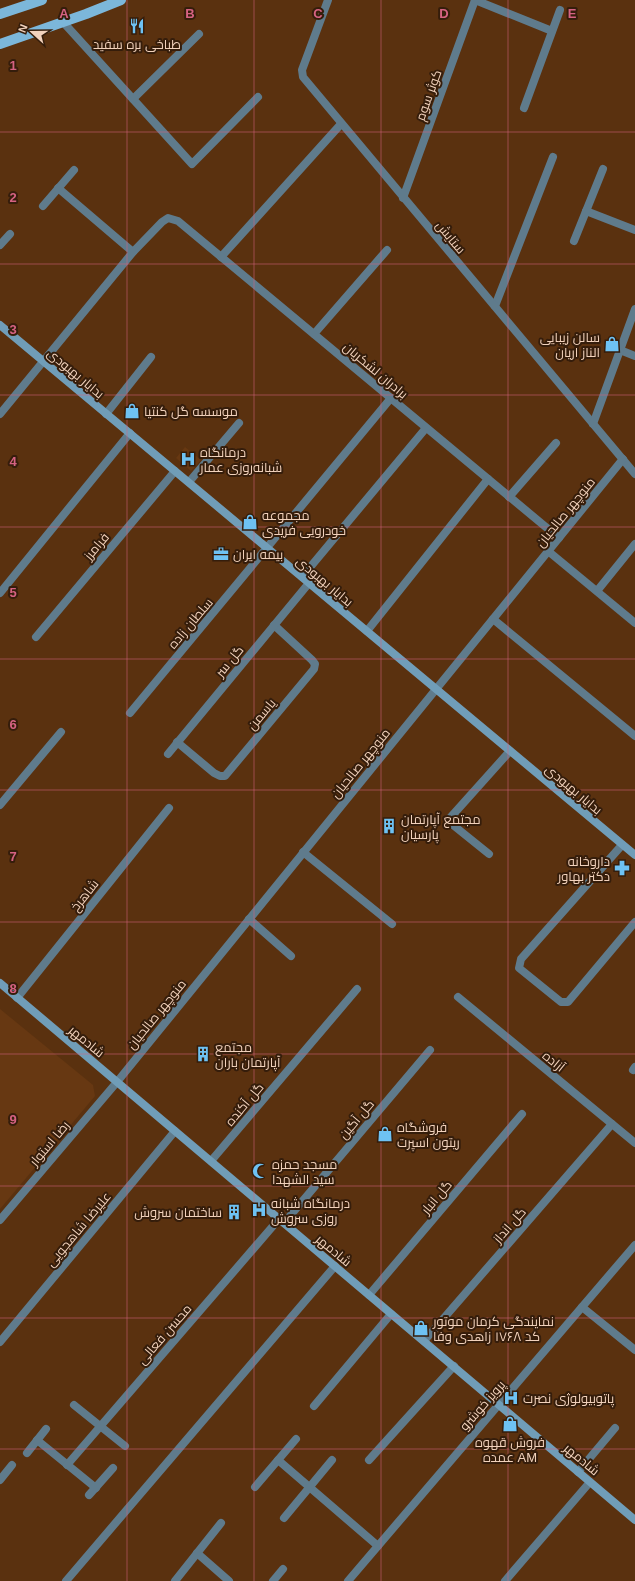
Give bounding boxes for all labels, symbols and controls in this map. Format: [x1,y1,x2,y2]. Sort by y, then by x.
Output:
text: A [59,6,69,21]
text: B [185,6,195,21]
text: C [313,6,323,21]
text: D [439,6,449,21]
text: E [568,6,577,21]
north arrow [12,12,52,52]
restaurant icon: طباخی بره سفید [128,17,146,35]
text: N [16,23,30,34]
place label: طباخی بره سفید [93,37,181,52]
text: 1 [9,58,17,73]
street label: کوثر سوم [412,68,446,123]
text: 2 [9,190,17,205]
street label: ستایش [433,218,469,257]
text: 3 [9,322,17,337]
place label: سالن زیبایی الناز اریان [540,330,600,360]
shop icon: سالن زیبایی الناز اریان [603,335,621,353]
street label: برادران لشکریان [340,339,411,402]
street label: بدایار بهبودی [44,345,107,401]
shop icon: موسسه گل کنتیا [123,402,141,420]
place label: موسسه گل کنتیا [144,404,238,419]
place label: درمانگاه شبانه‌روزی عمار [199,445,282,475]
hospital icon: درمانگاه شبانه‌روزی عمار [179,450,197,468]
text: 4 [9,454,17,469]
street label: منوچهر صالحیان [533,474,600,551]
place label: مجموعه خودرویی فریدی [262,508,346,538]
shop icon: مجموعه خودرویی فریدی [241,513,259,531]
street label: فرامرز [80,530,112,564]
office icon: بیمه ایران [212,545,230,563]
place label: بیمه ایران [233,547,283,562]
street label: بدایار بهبودی [293,553,356,609]
text: 5 [9,585,17,600]
street label: سلطان زاده [165,595,216,652]
street label: گل سر [212,643,247,681]
street label: یاسمن [244,695,279,733]
text: 6 [9,717,17,732]
street label: منوچهر صالحیان [328,725,395,802]
street label: بدایار بهبودی [542,761,605,817]
place label: مجتمع آپارتمان پارسیان [401,812,481,844]
building icon: مجتمع آپارتمان پارسیان [380,817,398,835]
text: 7 [9,849,17,864]
place label: داروخانه دکتر بهاور [557,854,610,884]
pharmacy icon: داروخانه دکتر بهاور [613,859,631,877]
street label: شاهرخ [67,876,102,915]
street label: منوچهر صالحیان [124,976,191,1053]
text: 8 [9,981,17,996]
street label: شادمهر [65,1022,107,1061]
place label: مجتمع آپارتمان باران [215,1040,281,1072]
building icon: مجتمع آپارتمان باران [194,1045,212,1063]
street label: آزاده [540,1048,568,1075]
street label: گل آکنده [222,1080,267,1129]
street label: گل آگین [336,1097,377,1142]
text: 9 [9,1112,17,1127]
street label: رضا استوار [26,1118,72,1170]
place label: فروشگاه ریتون اسپرت [397,1120,460,1152]
shop icon: فروشگاه ریتون اسپرت [376,1125,394,1143]
place label: مسجد حمزه سید الشهدا [272,1157,337,1187]
mosque icon: مسجد حمزه سید الشهدا [251,1162,269,1180]
street label: گل انبار [417,1177,455,1218]
street label: علیرضا شاهجویی [43,1189,114,1270]
place label: درمانگاه شبانه روزی سروش [271,1196,350,1226]
hospital icon: درمانگاه شبانه روزی سروش [250,1201,268,1219]
building icon: ساختمان سروش [225,1203,243,1221]
street label: گل انداز [489,1204,529,1247]
place label: ساختمان سروش [134,1205,222,1220]
street label: شادمهر [312,1231,354,1270]
street label: محسن فعالی [134,1301,195,1368]
place label: نمایندگی کرمان موتور کد ۱۷۶۸ زاهدی وفا [432,1314,554,1344]
shop icon: نمایندگی کرمان موتور کد ۱۷۶۸ زاهدی وفا [412,1319,430,1337]
street label: پرویز خوشرو [456,1377,510,1435]
hospital icon: پاتوبیولوژی نصرت [502,1389,520,1407]
place label: پاتوبیولوژی نصرت [523,1391,615,1408]
shop icon: فروش قهوه عمده AM [501,1415,519,1433]
place label: فروش قهوه عمده AM [475,1435,545,1465]
street label: شادمهر [560,1440,602,1479]

